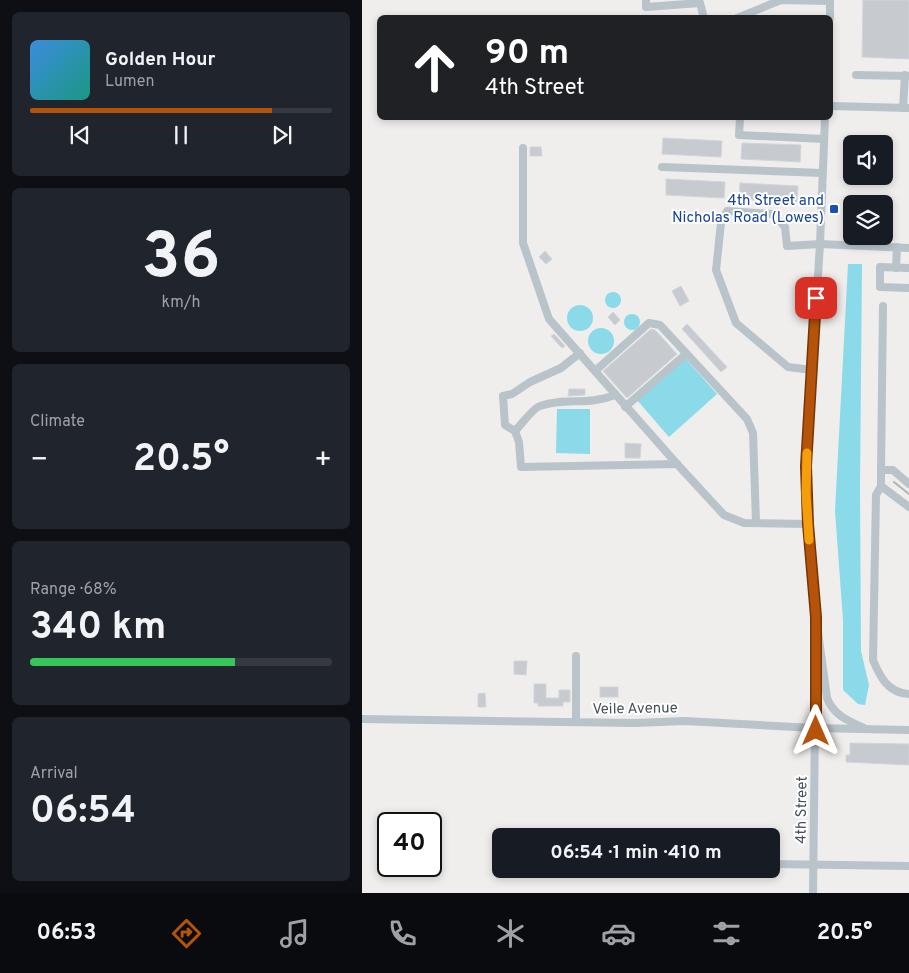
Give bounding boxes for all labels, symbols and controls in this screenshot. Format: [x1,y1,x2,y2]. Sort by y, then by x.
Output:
text: 90 m [485,32,569,76]
icon: ahead [402,35,467,100]
text: Golden Hour [105,48,216,72]
text: Lumen [105,72,155,92]
text: 4th Street [485,75,585,102]
icon: previous [66,121,94,149]
icon: pause [167,121,195,149]
icon: next [268,121,296,149]
map controls [843,135,893,245]
button: sound [843,135,893,185]
place label: 4th Street and Nicholas Road (Lowes) [672,192,824,228]
button: layers [843,195,893,245]
marker: 4th Street and Nicholas Road (Lowes) [828,203,840,215]
text: 36 [142,219,220,301]
pin [795,277,837,319]
icon: arrive [802,284,830,312]
text: km/h [162,293,200,313]
text: Climate [30,412,85,432]
text: 20.5° [133,436,229,485]
text: − [30,443,48,479]
text: + [314,443,332,479]
text: Range · 68% [30,580,117,600]
text: 340 km [30,604,166,653]
street label: Veile Avenue [592,699,678,720]
position arrow [789,704,841,756]
text: Arrival [30,764,78,784]
street label: 4th Street [792,776,813,844]
text: 06:54 [30,788,136,837]
speed limit sign: 40 [377,812,442,877]
text: 06:54 · 1 min · 410 m [550,841,722,865]
icon: directions [169,916,204,951]
icon: music [277,916,312,951]
icon: phone [385,916,420,951]
icon: climate [493,916,528,951]
icon: car [601,916,636,951]
icon: filters [709,916,744,951]
text: 06:53 [36,920,96,947]
text: 20.5° [817,920,873,947]

